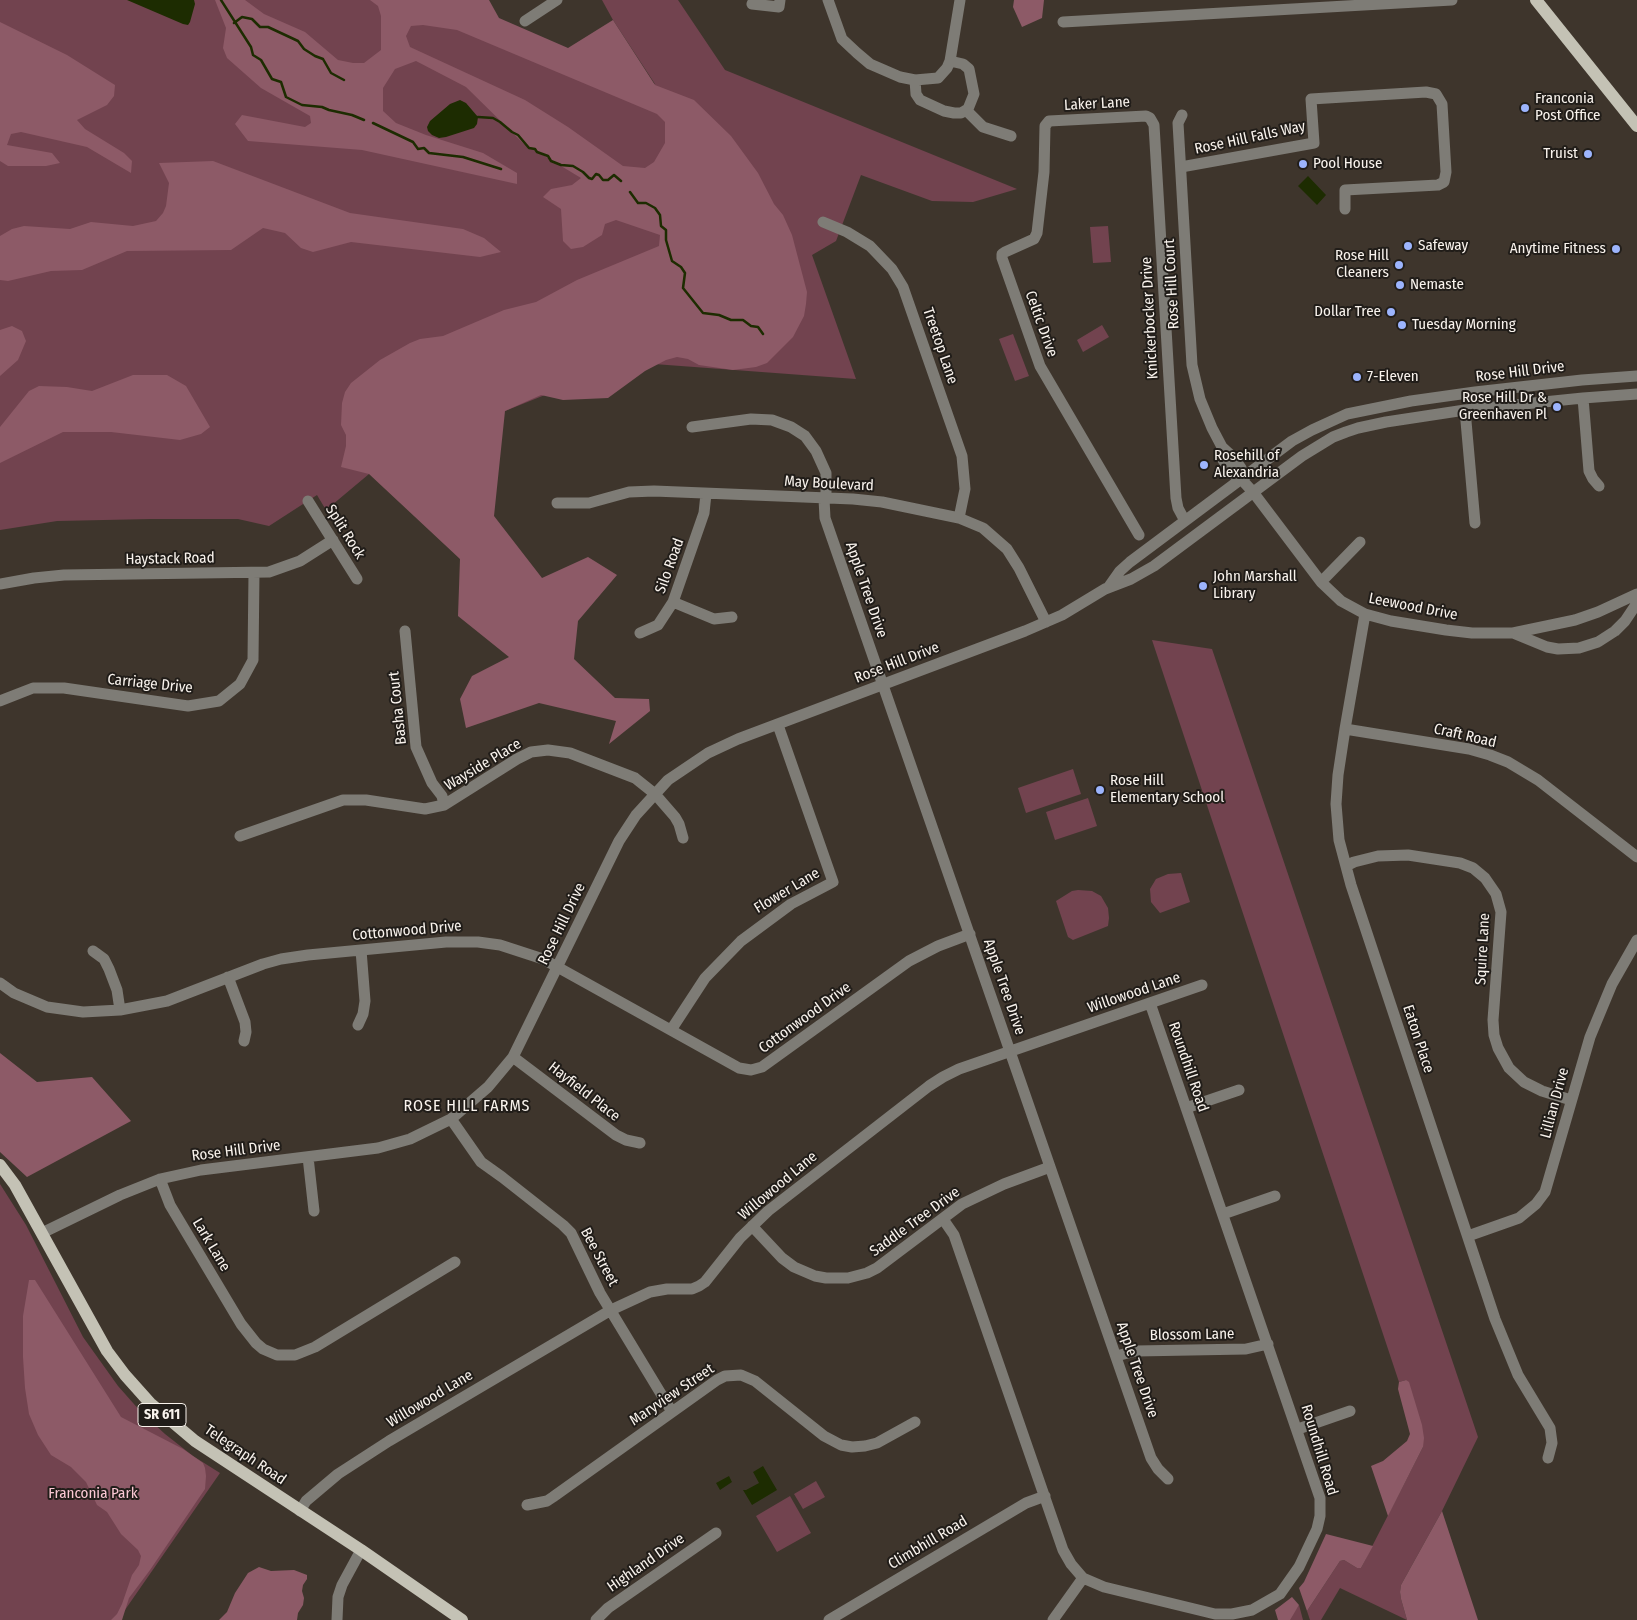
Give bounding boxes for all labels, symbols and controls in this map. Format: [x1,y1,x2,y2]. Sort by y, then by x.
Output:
place label: Franconia Post Office [1535,90,1601,125]
street label: Laker Lane [1064,93,1130,115]
marker: Franconia Post Office [1519,102,1531,114]
street label: Rose Hill Falls Way [1193,117,1307,159]
place label: Truist [1543,145,1578,163]
marker: Truist [1582,148,1594,160]
place label: Pool House [1313,155,1382,173]
marker: Pool House [1297,158,1309,170]
place label: Safeway [1418,237,1468,255]
street label: Rose Hill Court [1161,238,1183,330]
marker: Safeway [1402,240,1414,252]
place label: Anytime Fitness [1510,240,1606,258]
marker: Anytime Fitness [1610,243,1622,255]
place label: Rose Hill Cleaners [1335,247,1389,282]
street label: Knickerbocker Drive [1138,256,1162,380]
marker: Rose Hill Cleaners [1393,259,1405,271]
place label: Nemaste [1410,276,1464,294]
marker: Nemaste [1394,279,1406,291]
street label: Celtic Drive [1021,288,1061,360]
place label: Dollar Tree [1314,303,1381,321]
street label: Treetop Lane [919,306,961,386]
marker: Dollar Tree [1385,306,1397,318]
place label: Tuesday Morning [1412,316,1516,334]
marker: Tuesday Morning [1396,319,1408,331]
street label: Rose Hill Drive [1475,358,1565,386]
place label: 7-Eleven [1367,368,1419,386]
marker: 7-Eleven [1351,371,1363,383]
place label: Rose Hill Dr & Greenhaven Pl [1459,389,1547,424]
marker: Rose Hill Dr & Greenhaven Pl [1551,401,1563,413]
place label: Rosehill of Alexandria [1214,447,1279,482]
marker: Rosehill of Alexandria [1198,459,1210,471]
street label: May Boulevard [784,473,874,495]
street label: Split Rock [321,501,369,563]
street label: Silo Road [652,536,688,596]
street label: Apple Tree Drive [841,540,891,640]
street label: Haystack Road [125,549,215,569]
place label: John Marshall Library [1213,568,1297,603]
marker: John Marshall Library [1197,580,1209,592]
street label: Leewood Drive [1367,590,1459,624]
street label: Rose Hill Drive [852,639,942,687]
street label: Basha Court [385,670,411,746]
street label: Carriage Drive [106,671,194,697]
street label: Craft Road [1432,720,1498,752]
street label: Wayside Place [441,735,525,795]
place label: Rose Hill Elementary School [1110,772,1224,807]
marker: Rose Hill Elementary School [1094,784,1106,796]
street label: Flower Lane [751,864,823,918]
street label: Rose Hill Drive [534,880,590,968]
street label: Squire Lane [1472,913,1494,985]
street label: Cottonwood Drive [352,917,462,945]
street label: Apple Tree Drive [979,937,1029,1037]
street label: Willowood Lane [1085,969,1183,1017]
street label: Cottonwood Drive [755,979,855,1057]
street label: Eaton Place [1399,1003,1437,1075]
street label: Roundhill Road [1164,1020,1212,1114]
street label: Hayfield Place [545,1058,623,1126]
street label: Lillian Drive [1537,1066,1573,1140]
district label: ROSE HILL FARMS [402,1097,532,1117]
street label: Rose Hill Drive [191,1137,281,1165]
street label: Willowood Lane [735,1148,821,1224]
street label: Saddle Tree Drive [866,1183,964,1261]
street label: Lark Lane [188,1215,234,1275]
street label: Bee Street [576,1225,622,1289]
street label: Apple Tree Drive [1112,1320,1162,1420]
street label: Blossom Lane [1149,1325,1235,1345]
street label: Maryview Street [626,1360,718,1430]
street label: Willowood Lane [384,1366,476,1432]
street label: Roundhill Road [1297,1402,1341,1498]
road number: SR 611 [138,1404,186,1426]
street label: Telegraph Road [201,1421,289,1489]
park label: Franconia Park [48,1485,138,1503]
street label: Climbhill Road [885,1512,971,1574]
street label: Highland Drive [604,1530,688,1596]

